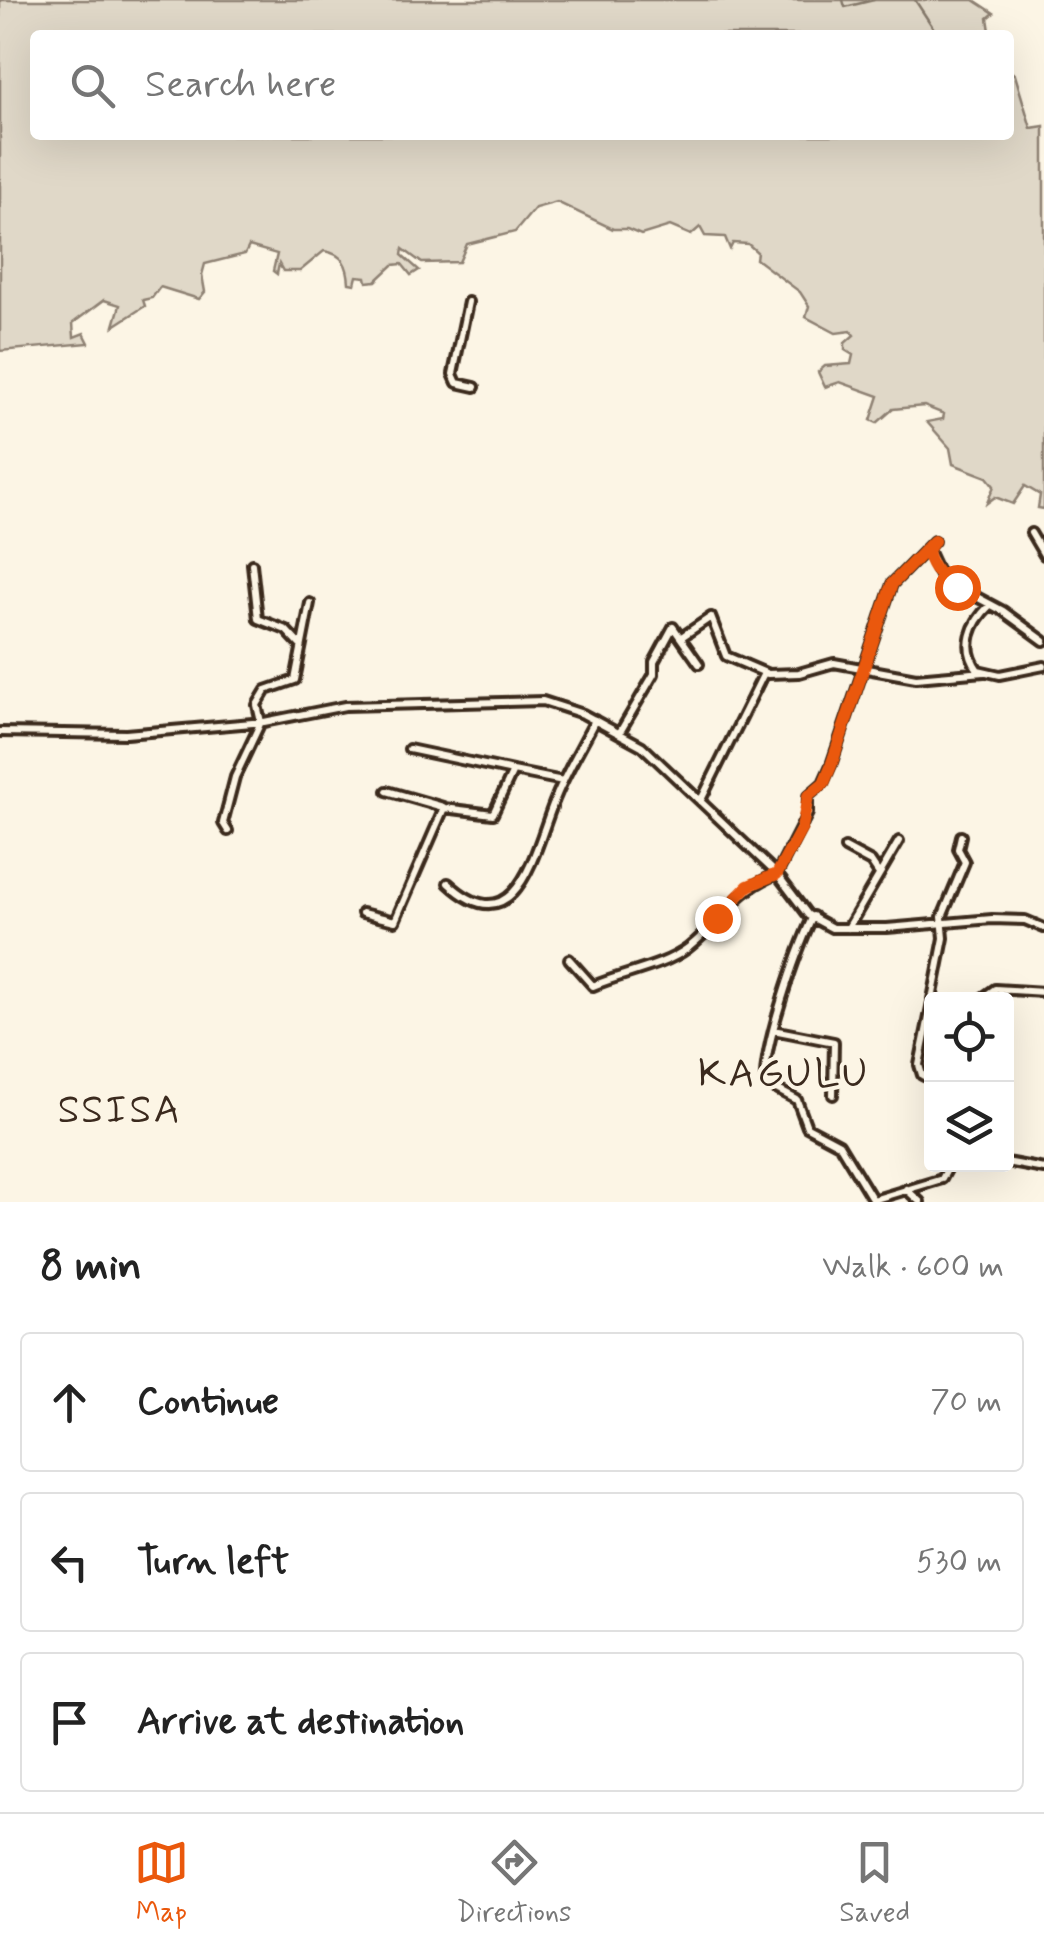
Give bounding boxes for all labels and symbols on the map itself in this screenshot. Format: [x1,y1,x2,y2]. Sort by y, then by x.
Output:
route start [935,565,981,611]
route end [695,896,741,942]
district label: KAGULU [698,1049,870,1101]
district label: SSISA [57,1085,183,1137]

